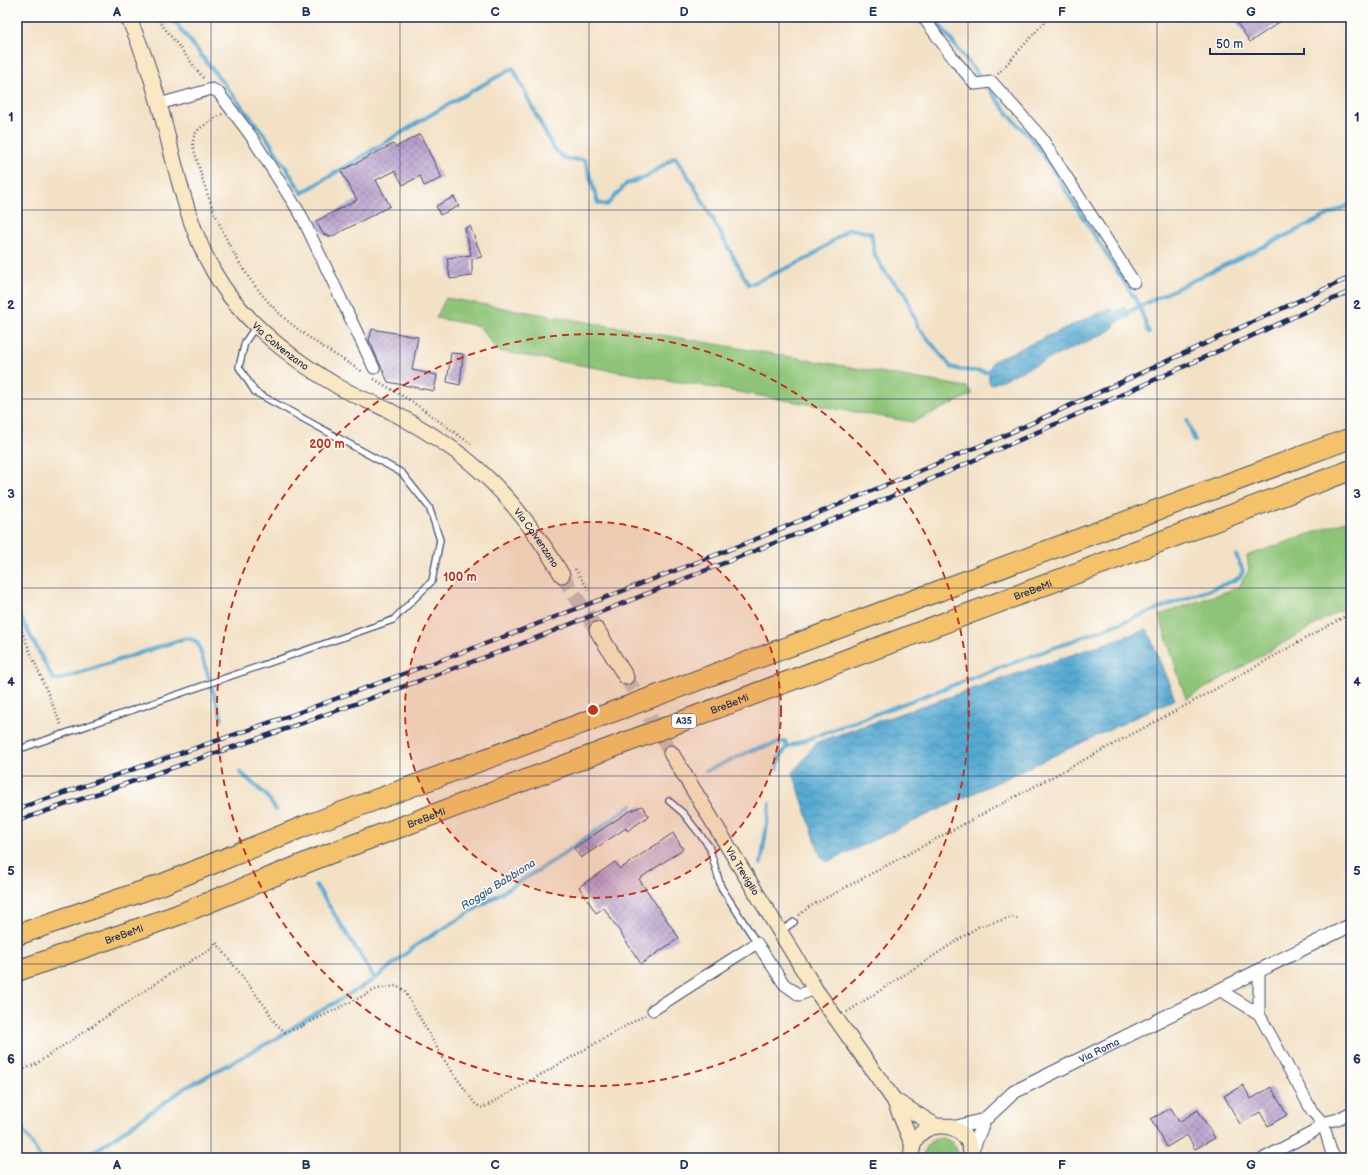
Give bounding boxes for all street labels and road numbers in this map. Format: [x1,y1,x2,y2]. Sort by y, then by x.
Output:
street label: Via Calvenzano [249,320,311,373]
street label: Via Calvenzano [511,506,561,570]
street label: BreBeMi [1012,578,1054,603]
street label: BreBeMi [709,692,751,717]
road number: A35 [672,714,696,728]
street label: BreBeMi [406,806,447,831]
street label: Via Treviglio [723,845,762,898]
street label: BreBeMi [103,923,145,947]
street label: Via Roma [1077,1036,1122,1066]

